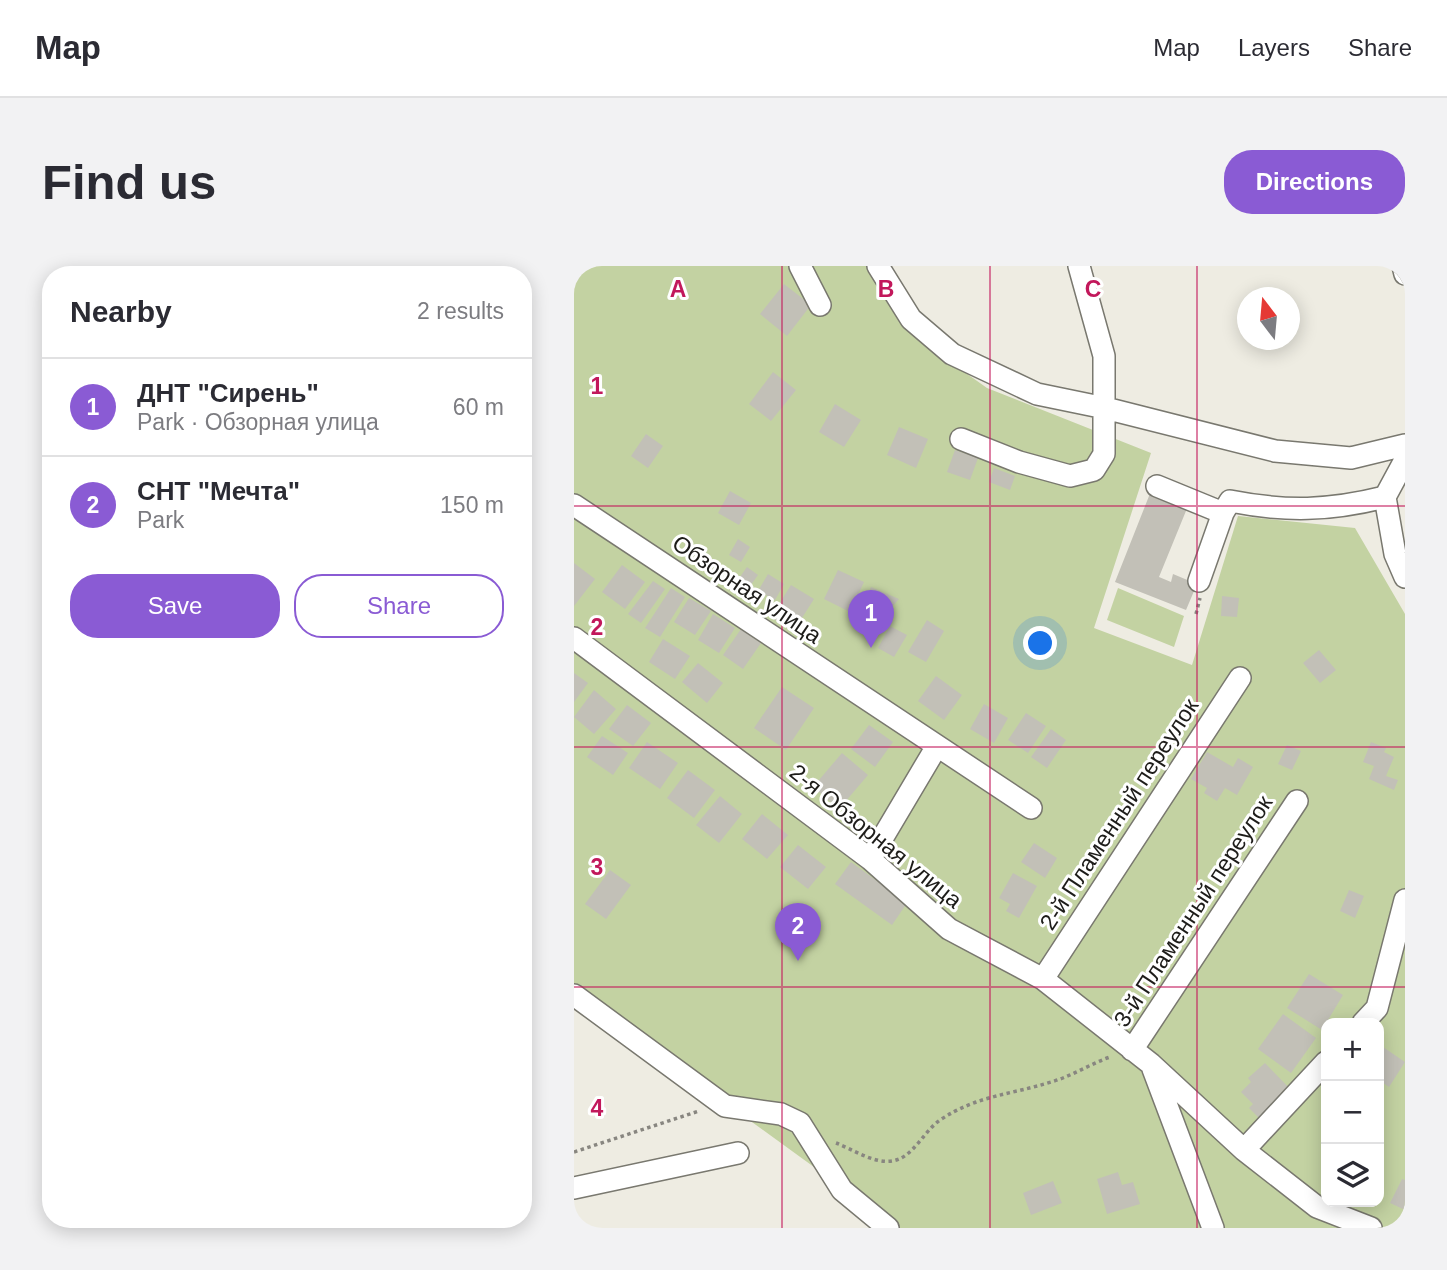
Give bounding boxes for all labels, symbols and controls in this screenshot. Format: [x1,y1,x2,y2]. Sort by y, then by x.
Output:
text: Map [35,29,101,66]
text: Map [1153,34,1200,61]
text: Layers [1238,34,1310,61]
text: Share [1348,34,1412,61]
button: Directions [1224,150,1405,214]
text: Find us [42,155,216,209]
text: A [670,276,686,302]
text: B [878,276,894,302]
text: C [1085,276,1101,302]
north arrow [1237,287,1300,350]
text: Nearby [70,295,172,328]
text: 2 results [417,298,504,324]
text: 1 [591,373,604,399]
text: ДНТ "Сирень" [137,378,319,408]
text: 1 [87,394,99,420]
text: 60 m [453,394,504,420]
text: Park · Обзорная улица [137,409,379,435]
text: СНТ "Мечта" [137,476,300,506]
text: 2 [87,492,99,518]
text: 150 m [440,492,504,518]
text: Park [137,507,184,533]
street label: Обзорная улица [668,530,827,649]
button: Save [70,574,280,638]
button: Share [294,574,504,638]
pin: 1 [848,590,894,648]
text: 2 [591,614,603,640]
your location [1023,626,1057,660]
street label: 2-й Пламенный переулок [1034,693,1204,934]
street label: 2-я Обзорная улица [785,759,967,913]
street label: 3-й Пламенный переулок [1108,790,1278,1031]
text: 3 [591,854,603,880]
pin: 2 [775,903,821,961]
map controls [1321,1018,1384,1207]
button: + [1321,1018,1384,1081]
button: − [1321,1081,1384,1144]
text: 4 [591,1095,604,1121]
button: layers [1321,1144,1384,1207]

